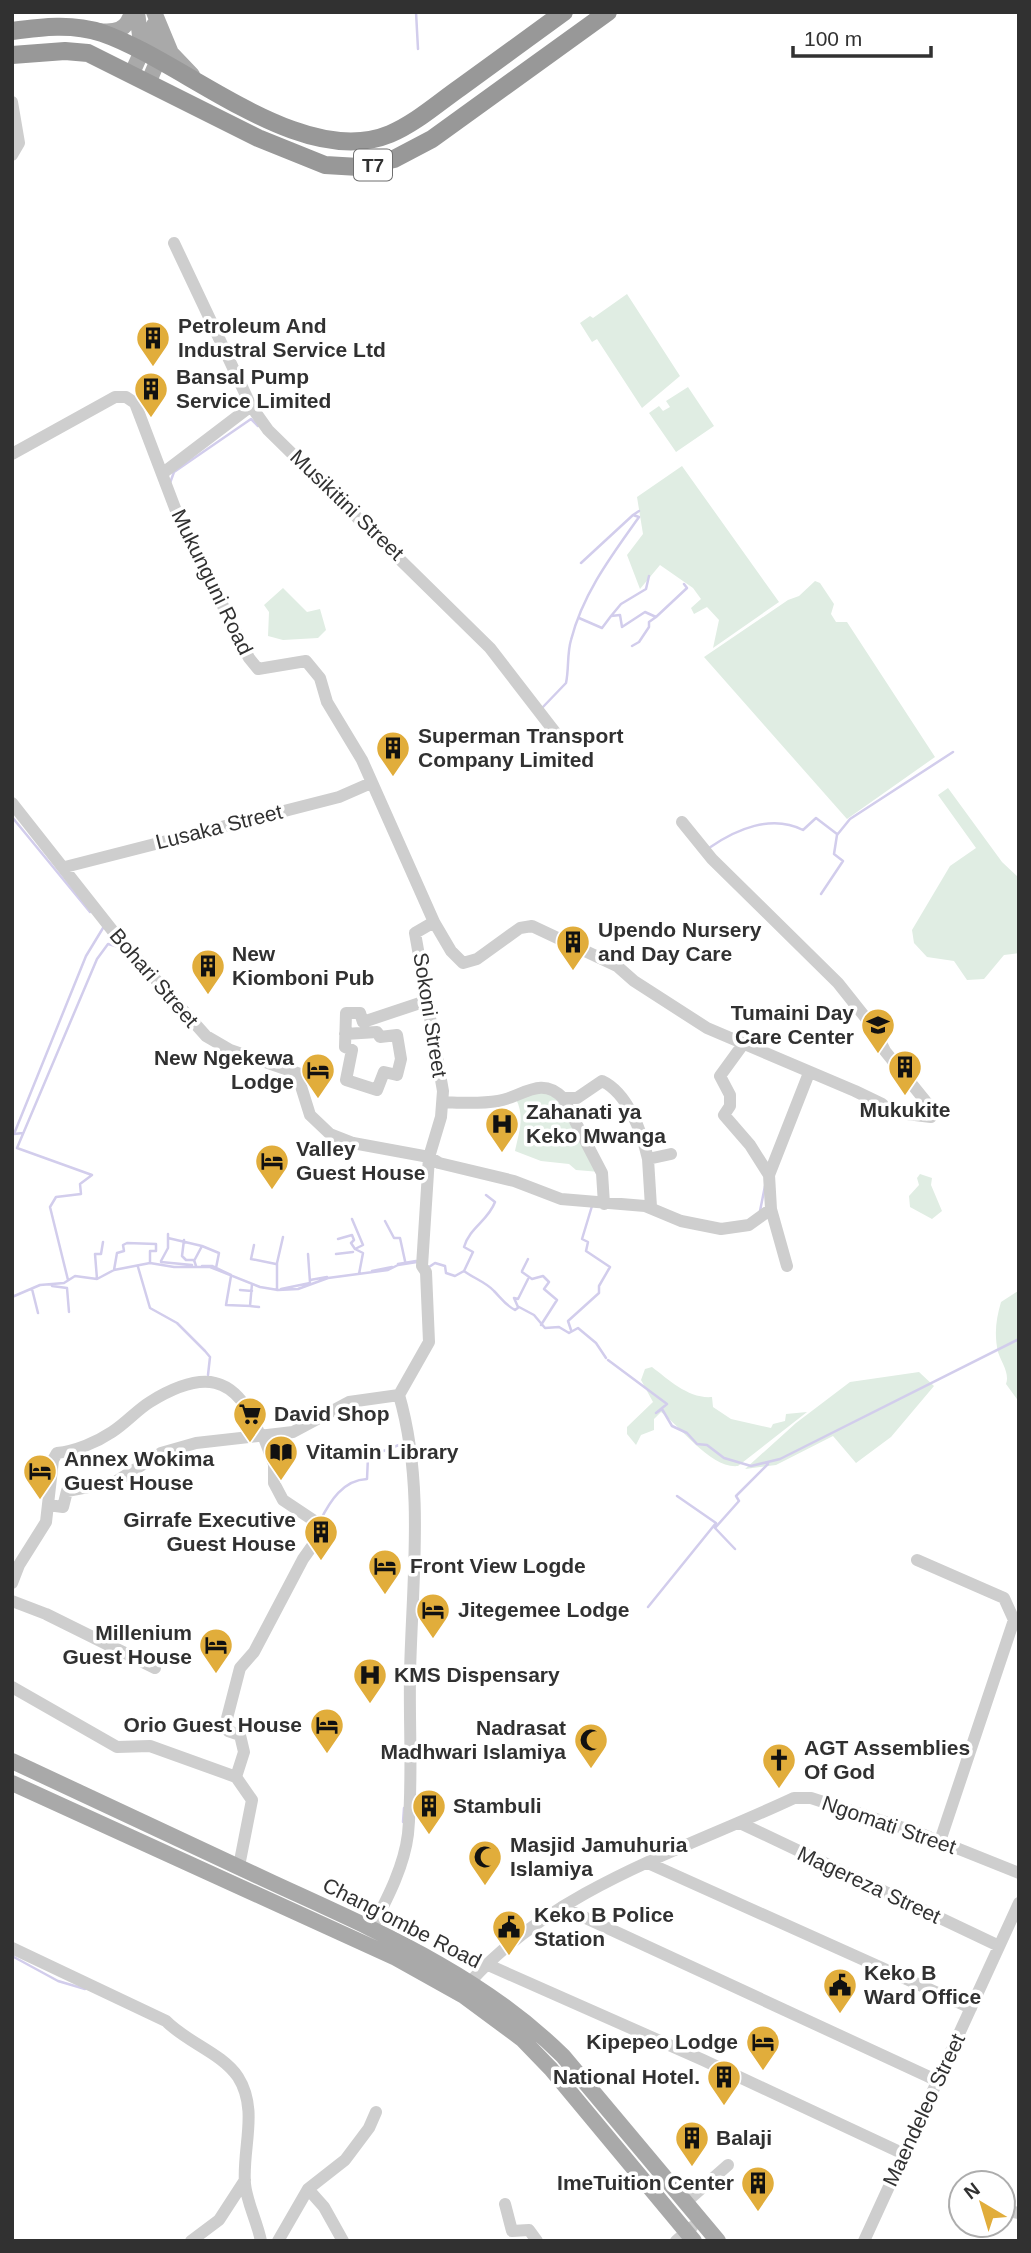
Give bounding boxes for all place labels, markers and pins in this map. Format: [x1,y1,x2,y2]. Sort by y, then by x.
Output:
place label: Petroleum And Industral Service Ltd [178,314,386,361]
building icon: Petroleum And Industral Service Ltd [134,319,172,368]
place label: Bansal Pump Service Limited [176,365,331,412]
building icon: Bansal Pump Service Limited [132,370,170,419]
place label: Superman Transport Company Limited [418,724,623,771]
building icon: Superman Transport Company Limited [374,729,412,778]
place label: Upendo Nursery and Day Care [598,918,762,965]
building icon: Upendo Nursery and Day Care [554,923,592,972]
place label: New Kiomboni Pub [232,942,374,989]
building icon: New Kiomboni Pub [189,947,227,996]
place label: Tumaini Day Care Center [731,1001,854,1048]
school or university icon: Tumaini Day Care Center [859,1006,897,1055]
place label: New Ngekewa Lodge [154,1046,294,1093]
building icon: Mukukite [886,1048,924,1097]
hotel icon: New Ngekewa Lodge [299,1051,337,1100]
place label: Mukukite [859,1098,951,1121]
place label: Zahanati ya Keko Mwanga [526,1100,666,1147]
hospital icon: Zahanati ya Keko Mwanga [483,1105,521,1154]
place label: Valley Guest House [296,1137,426,1184]
hotel icon: Valley Guest House [253,1142,291,1191]
supermarket icon: David Shop [231,1395,269,1444]
place label: David Shop [274,1402,390,1425]
library icon: Vitamin Library [262,1433,300,1482]
place label: Vitamin Library [306,1440,459,1463]
place label: Annex Wokima Guest House [64,1447,214,1494]
hotel icon: Annex Wokima Guest House [21,1452,59,1501]
place label: Girrafe Executive Guest House [123,1508,296,1555]
building icon: Girrafe Executive Guest House [302,1513,340,1562]
hotel icon: Front View Logde [366,1547,404,1596]
place label: Front View Logde [410,1554,586,1577]
hotel icon: Jitegemee Lodge [414,1591,452,1640]
place label: Jitegemee Lodge [458,1598,630,1621]
place label: Millenium Guest House [62,1621,192,1668]
hotel icon: Millenium Guest House [197,1626,235,1675]
hospital icon: KMS Dispensary [351,1656,389,1705]
place label: KMS Dispensary [394,1663,560,1686]
hotel icon: Orio Guest House [308,1706,346,1755]
place label: Orio Guest House [123,1713,302,1736]
place label: Nadrasat Madhwari Islamiya [380,1716,566,1763]
mosque icon: Nadrasat Madhwari Islamiya [572,1721,610,1770]
place label: AGT Assemblies Of God [804,1736,970,1783]
church icon: AGT Assemblies Of God [760,1741,798,1790]
building icon: Stambuli [410,1787,448,1836]
place label: Stambuli [453,1794,542,1817]
place label: Masjid Jamuhuria Islamiya [510,1833,688,1880]
mosque icon: Masjid Jamuhuria Islamiya [466,1838,504,1887]
place label: Keko B Police Station [534,1903,674,1950]
public building icon: Keko B Police Station [490,1908,528,1957]
place label: Keko B Ward Office [864,1961,981,2008]
public building icon: Keko B Ward Office [821,1966,859,2015]
hotel icon: Kipepeo Lodge [744,2023,782,2072]
place label: Kipepeo Lodge [586,2030,738,2053]
building icon: National Hotel. [705,2058,743,2107]
place label: National Hotel. [553,2065,700,2088]
building icon: Balaji [673,2119,711,2168]
place label: Balaji [716,2126,772,2149]
building icon: ImeTuition Center [739,2164,777,2213]
place label: ImeTuition Center [557,2171,734,2194]

